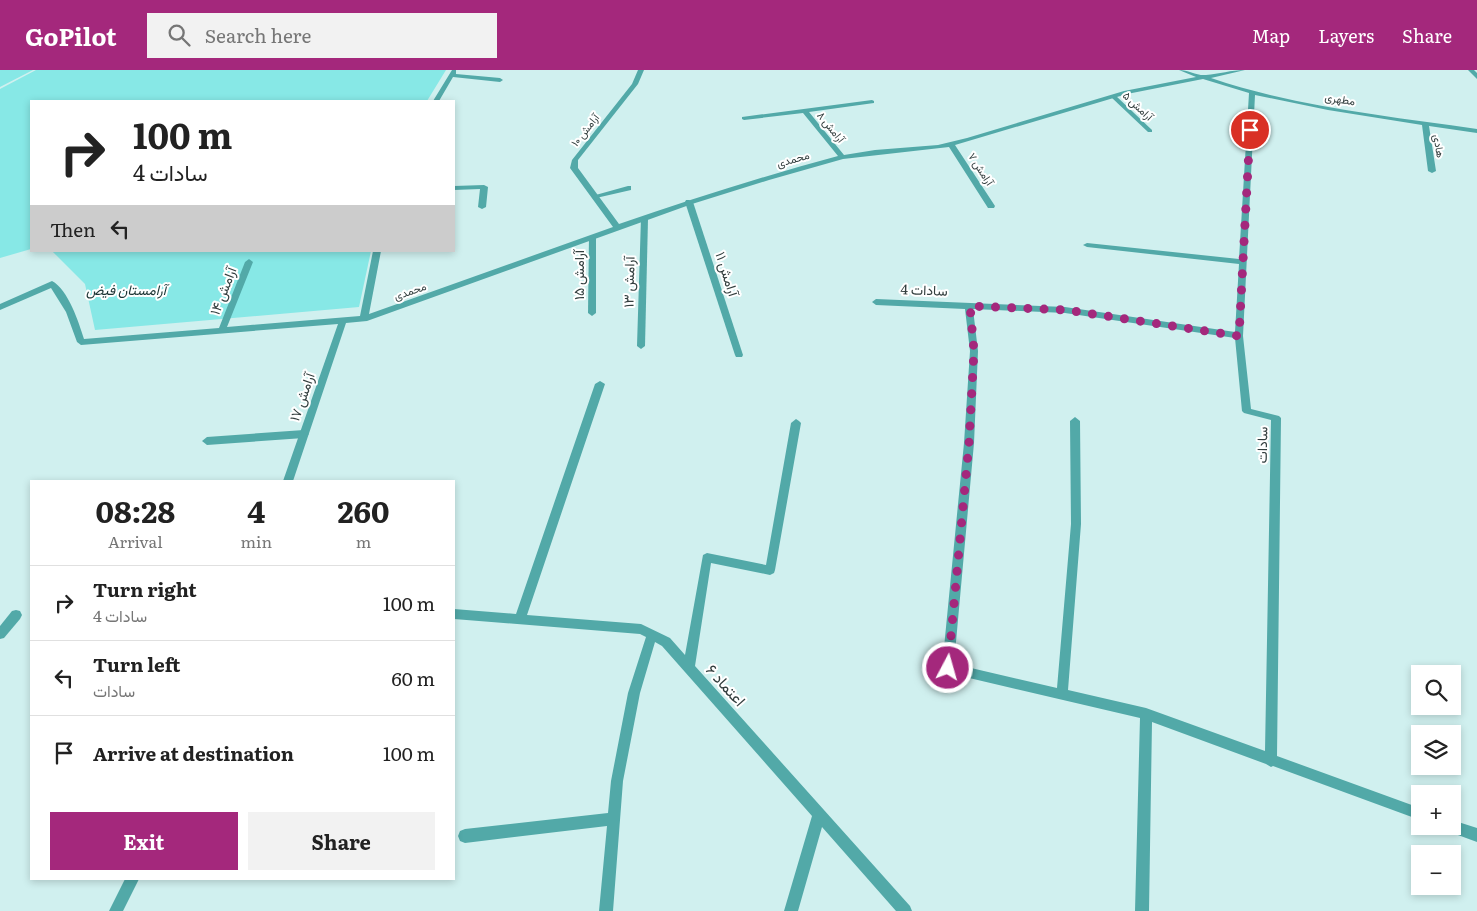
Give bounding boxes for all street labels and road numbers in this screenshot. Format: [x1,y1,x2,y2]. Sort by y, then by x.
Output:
street label: آرامش ۵ [1120,87,1158,124]
street label: مطهری [1324,88,1357,108]
street label: آرامش ۸ [814,107,850,147]
street label: آرامش ۱۰ [566,109,603,149]
street label: هادی [1430,133,1450,159]
street label: محمدی [775,146,811,170]
street label: آرامش ۷ [965,149,999,189]
street label: آرامش ۱۵ [568,248,588,300]
street label: آرامش ۱۱ [711,249,745,300]
street label: آرامش ۱۳ [618,254,638,308]
street label: آرامش ۱۴ [204,262,241,318]
street label: محمدی [391,277,428,303]
street label: سادات 4 [900,278,948,300]
street label: آرامش ۱۷ [283,368,319,424]
street label: سادات [1251,426,1271,464]
street label: اعتماد ۶ [701,658,752,711]

